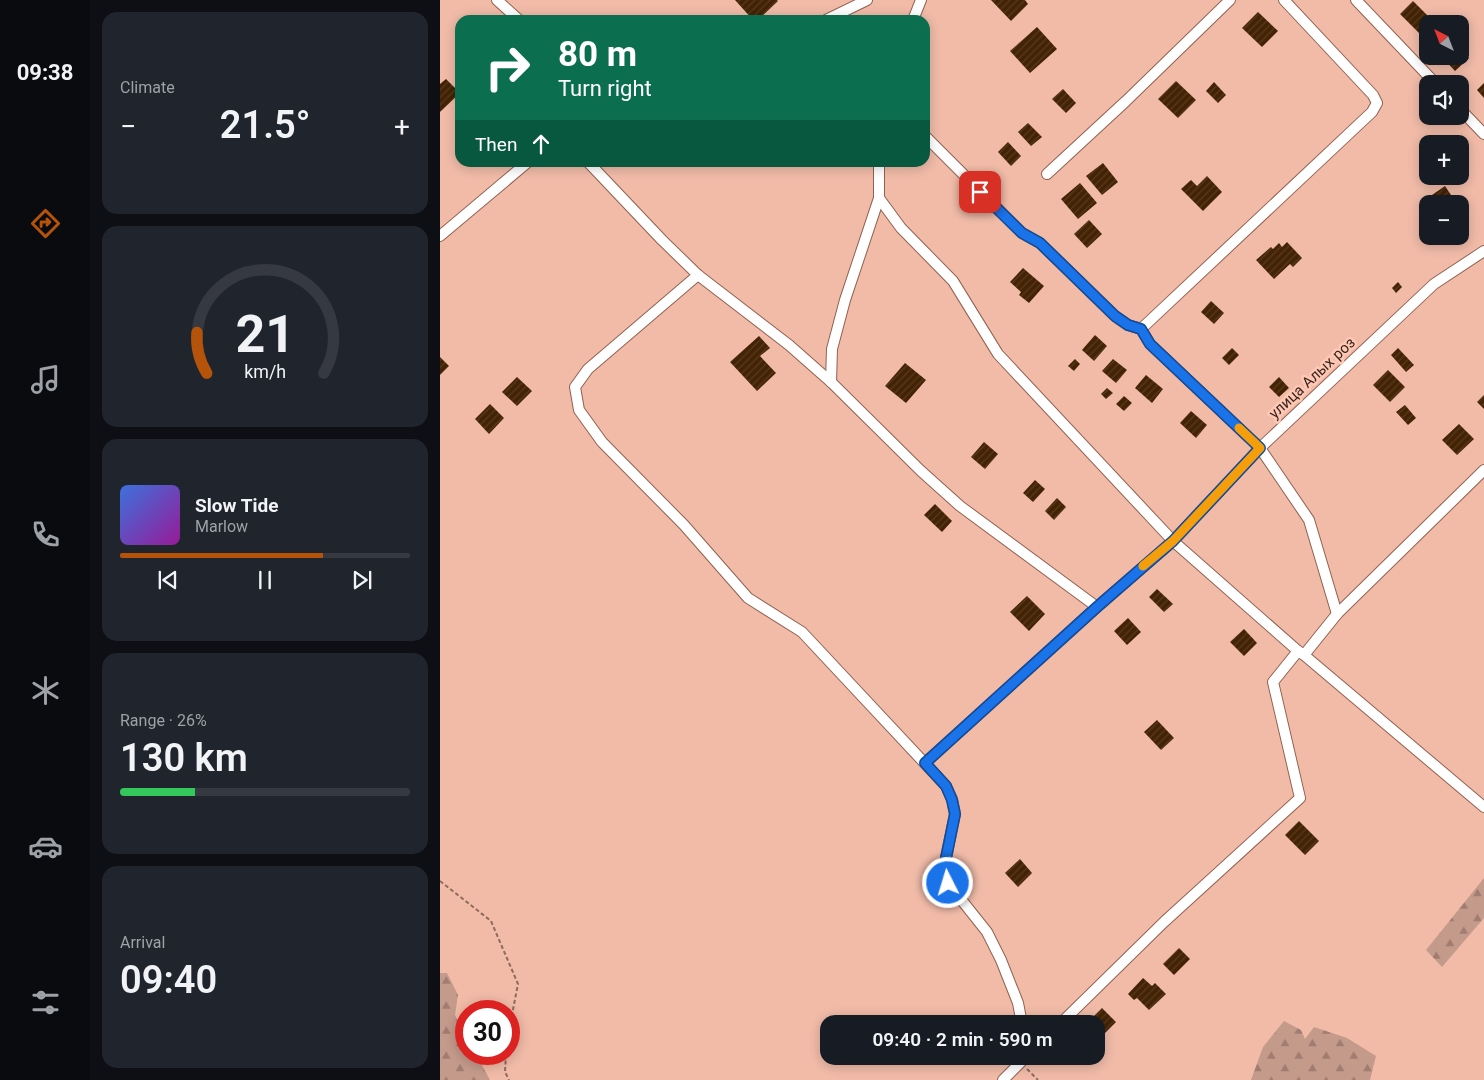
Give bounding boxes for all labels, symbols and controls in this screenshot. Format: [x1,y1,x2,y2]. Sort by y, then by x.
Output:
north arrow [1419,15,1469,65]
map controls [1419,15,1469,245]
text: 80 m [558,34,637,75]
icon: right [475,35,540,100]
text: 09:38 [17,60,73,85]
button: sound [1419,75,1469,125]
text: Turn right [558,76,652,101]
text: Climate [120,78,175,97]
text: 21.5° [220,103,310,147]
text: − [120,110,136,143]
text: + [394,110,410,143]
icon: ahead [527,130,555,158]
text: Then [475,133,517,156]
button: + [1419,135,1469,185]
pin [959,171,1001,213]
icon: arrive [966,178,994,206]
button: − [1419,195,1469,245]
icon: directions [28,206,63,241]
text: 21 [235,304,295,365]
street label: улица Алых роз [1265,334,1359,422]
text: km/h [244,361,286,382]
icon: music [28,362,63,397]
text: Slow Tide [195,494,278,517]
icon: phone [28,517,63,552]
text: Marlow [195,517,248,536]
icon: previous [154,566,182,594]
icon: pause [251,566,279,594]
icon: next [348,566,376,594]
icon: climate [28,673,63,708]
text: Range · 26% [120,711,207,730]
text: 130 km [120,736,248,780]
icon: car [28,829,63,864]
position arrow [921,856,973,908]
text: Arrival [120,933,165,952]
text: 09:40 [120,958,217,1002]
icon: filters [28,985,63,1020]
speed limit sign: 30 [455,1000,520,1065]
text: 09:40 · 2 min · 590 m [872,1028,1053,1051]

